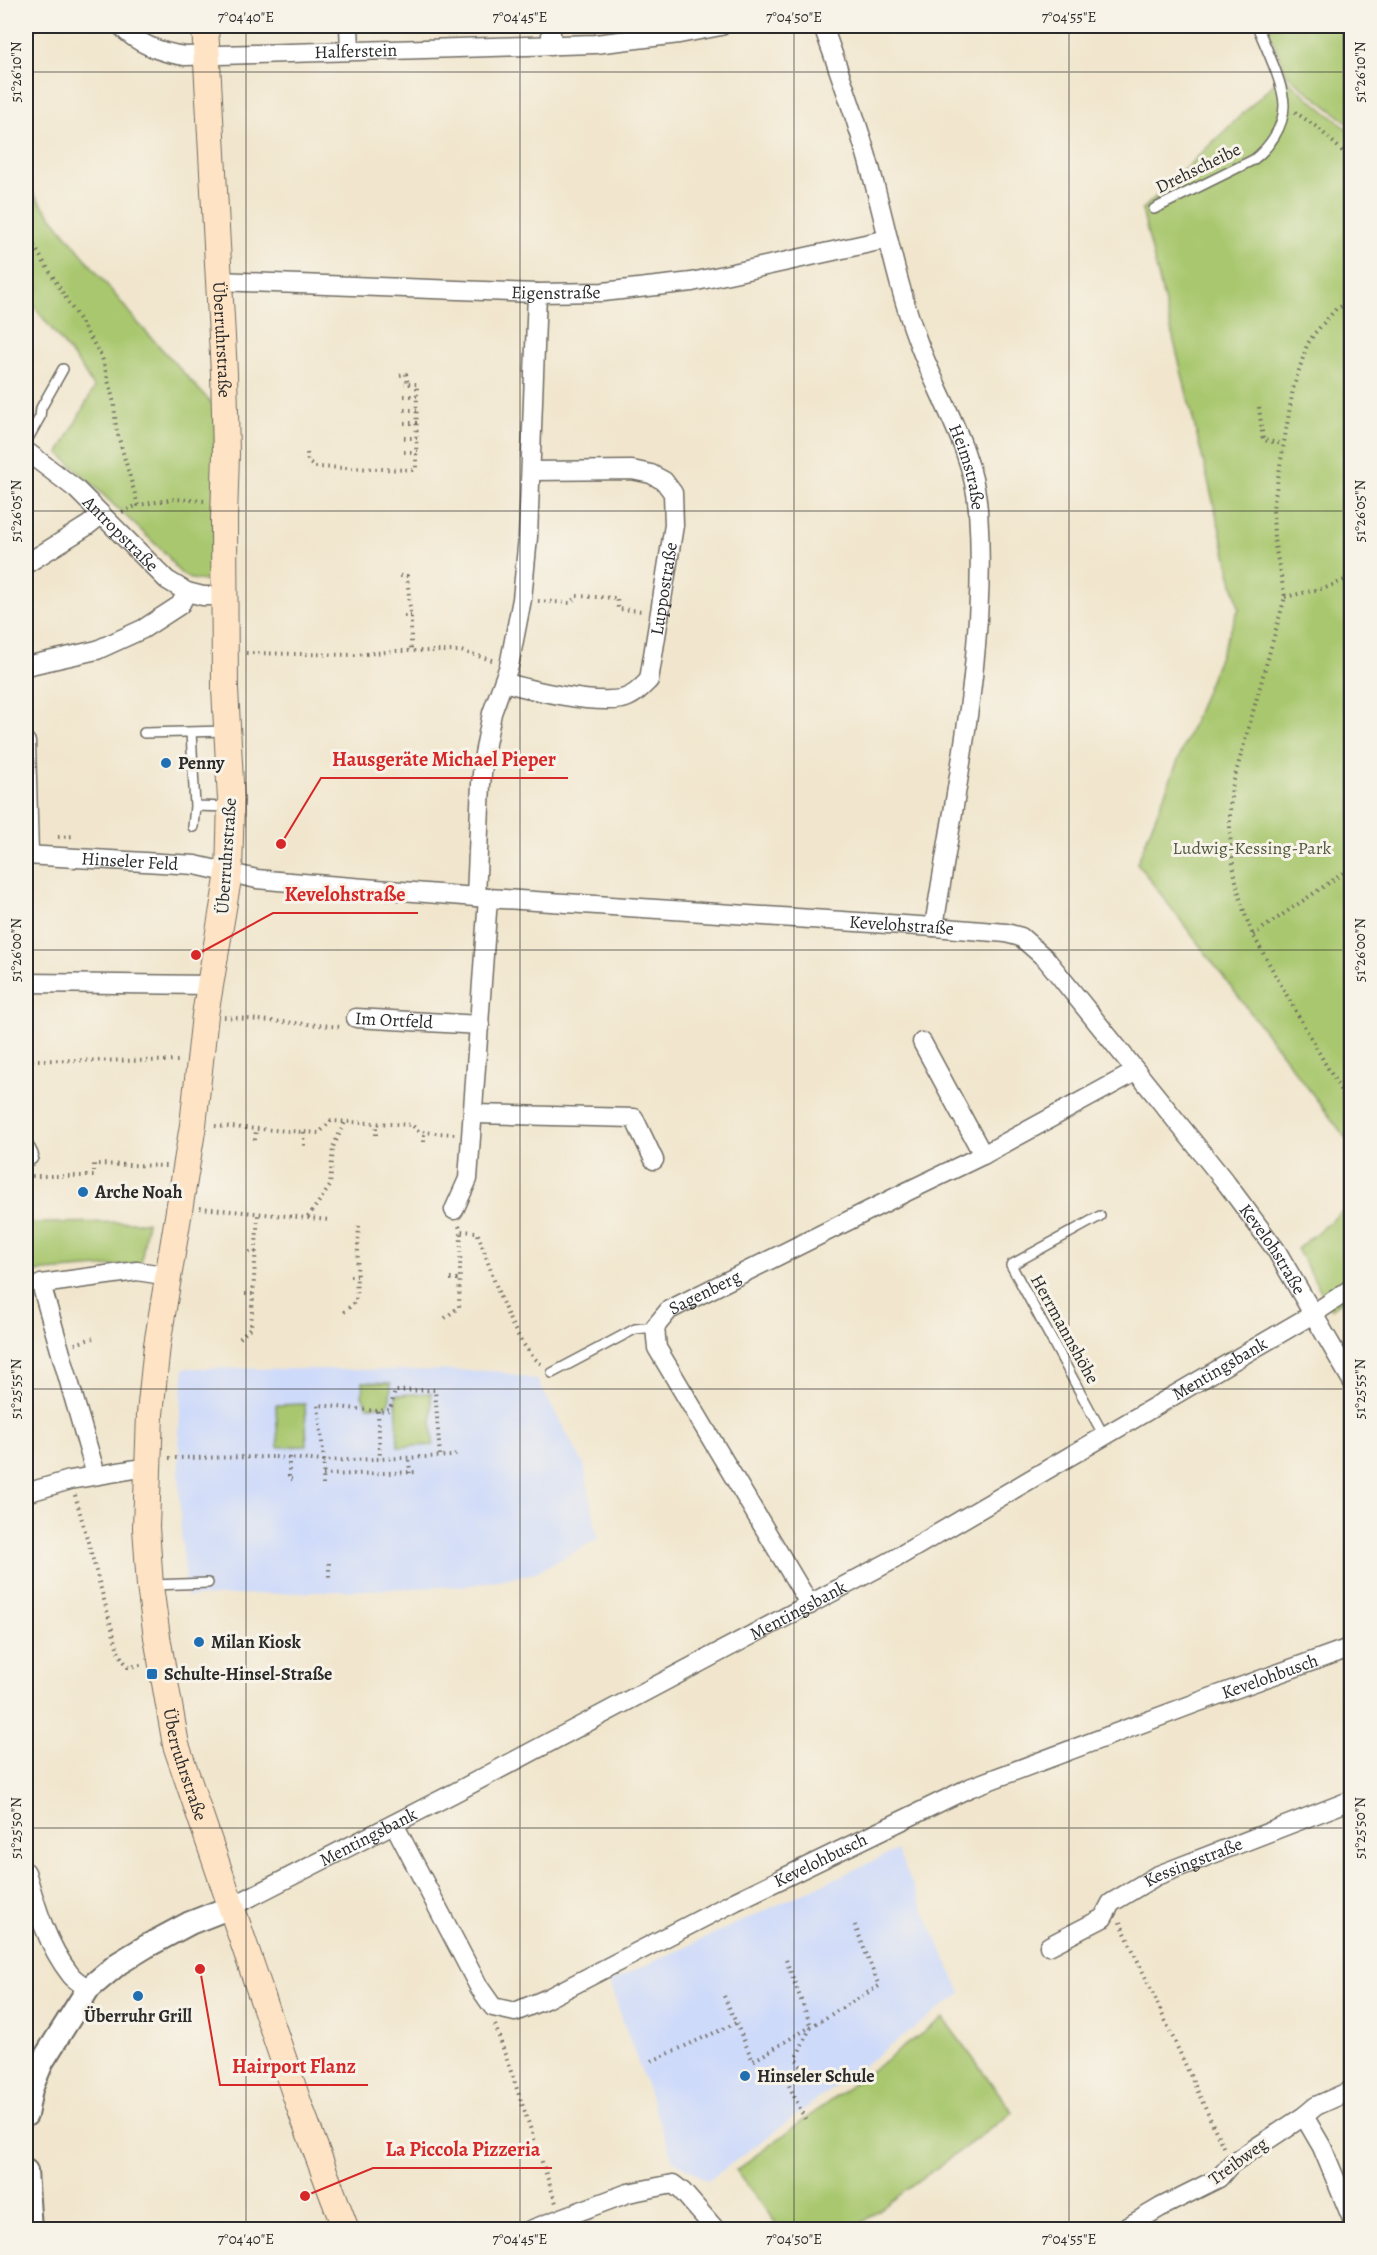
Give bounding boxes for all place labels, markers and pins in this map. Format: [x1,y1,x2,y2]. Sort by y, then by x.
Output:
callout: Hausgeräte Michael Pieper [321,740,568,778]
place label: Penny [178,751,225,775]
marker: Penny [159,756,173,770]
callout: Kevelohstraße [273,875,418,913]
place label: Arche Noah [94,1180,183,1204]
marker: Arche Noah [76,1185,90,1199]
place label: Milan Kiosk [211,1630,302,1654]
marker: Milan Kiosk [192,1635,206,1649]
place label: Schulte-Hinsel-Straße [164,1662,332,1686]
marker: Schulte-Hinsel-Straße [145,1667,159,1681]
marker: Überruhr Grill [131,1989,145,2003]
place label: Überruhr Grill [84,2004,192,2028]
callout: Hairport Flanz [220,2047,368,2085]
place label: Hinseler Schule [757,2064,875,2088]
marker: Hinseler Schule [738,2069,752,2083]
callout: La Piccola Pizzeria [373,2130,552,2168]

